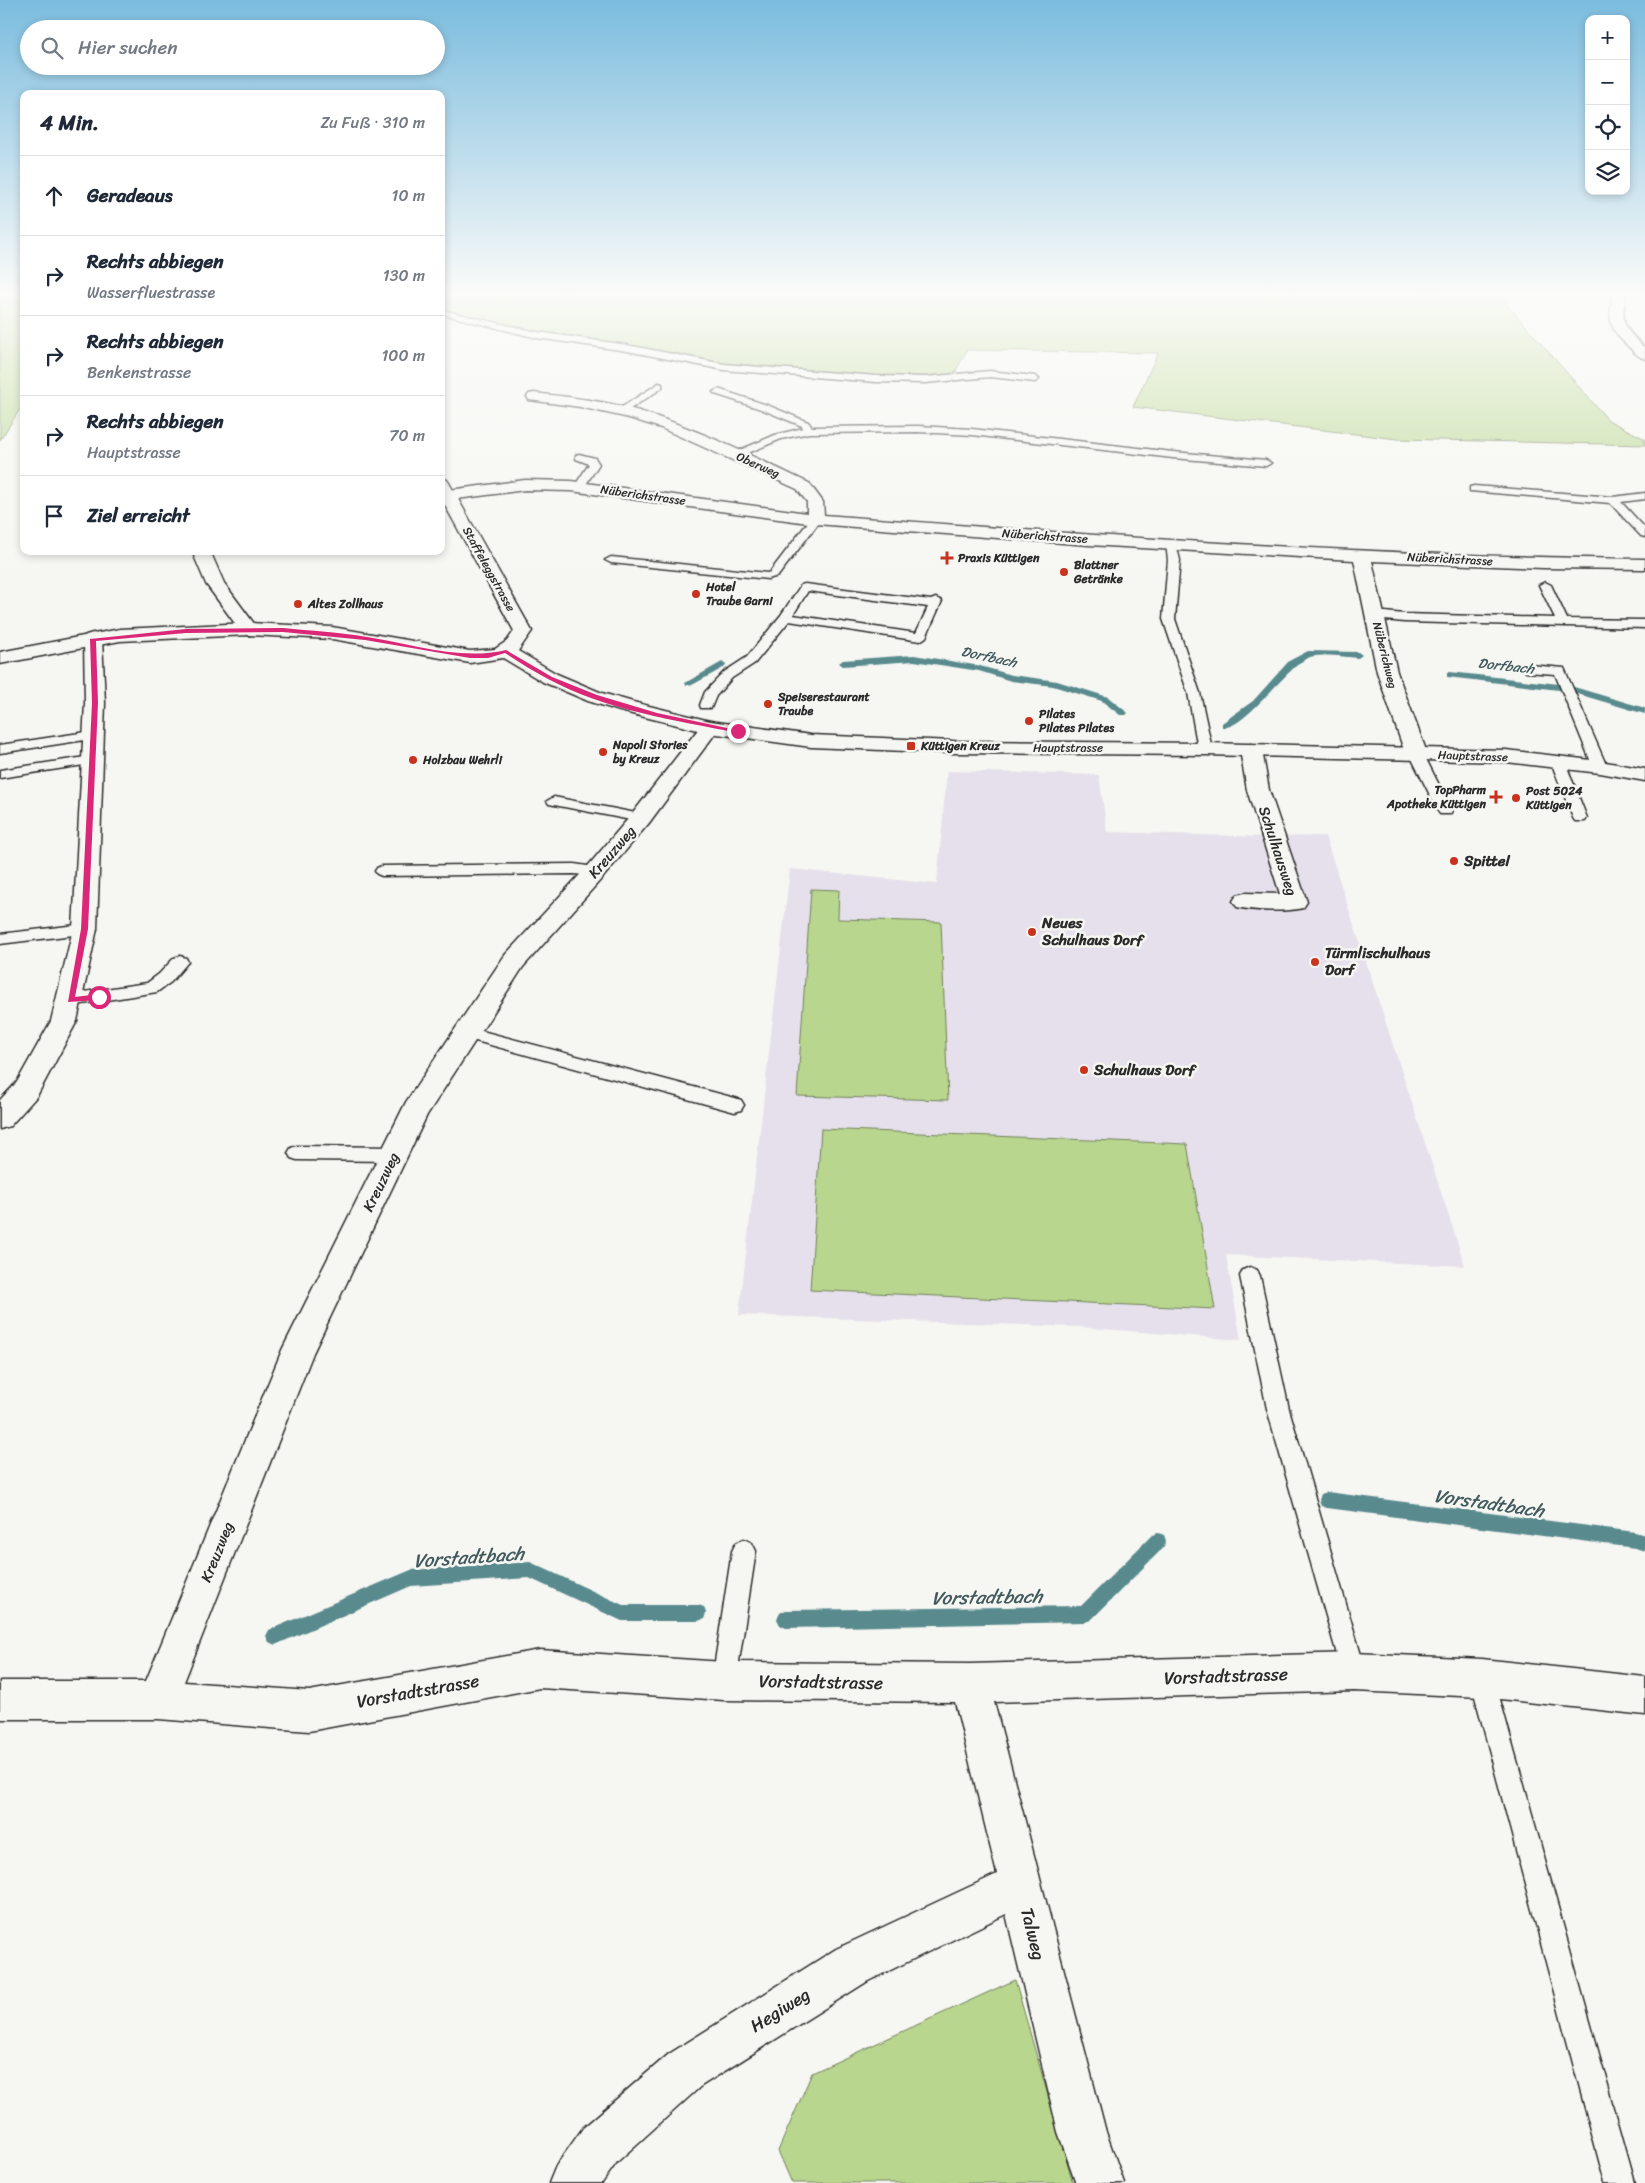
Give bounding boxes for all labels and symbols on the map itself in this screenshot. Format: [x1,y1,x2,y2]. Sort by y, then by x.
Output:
street label: Oberweg [733,446,783,484]
street label: Nüberichstrasse [599,478,687,512]
street label: Staffeleggstrasse [456,522,522,616]
street label: Nüberichstrasse [1001,522,1089,550]
street label: Nüberichstrasse [1407,546,1493,572]
place label: Praxis Küttigen [958,547,1040,569]
marker: Praxis Küttigen [940,551,954,565]
place label: Blattner Getränke [1073,554,1124,590]
marker: Blattner Getränke [1058,566,1070,578]
place label: Hotel Traube Garni [705,576,773,612]
marker: Hotel Traube Garni [690,588,702,600]
place label: Altes Zollhaus [307,593,384,615]
marker: Altes Zollhaus [292,598,304,610]
street label: Nüberichweg [1366,619,1404,691]
water label: Dorfbach [959,639,1021,675]
water label: Dorfbach [1477,651,1537,682]
place label: Speiserestaurant Traube [777,686,870,722]
marker: Speiserestaurant Traube [762,698,774,710]
place label: Pilates Pilates Pilates [1039,703,1115,739]
marker: Pilates Pilates Pilates [1023,715,1035,727]
route end [727,720,750,743]
place label: Napoli Stories by Kreuz [612,734,688,770]
place label: Küttigen Kreuz [920,735,1001,757]
street label: Hauptstrasse [1033,737,1103,759]
marker: Küttigen Kreuz [905,740,917,752]
street label: Hauptstrasse [1438,744,1508,768]
marker: Napoli Stories by Kreuz [597,746,609,758]
place label: Holzbau Wehrli [422,749,503,771]
marker: Holzbau Wehrli [407,754,419,766]
place label: TopPharm Apotheke Küttigen [1386,779,1487,815]
place label: Post 5024 Küttigen [1525,780,1583,816]
marker: TopPharm Apotheke Küttigen [1490,791,1502,803]
marker: Post 5024 Küttigen [1510,792,1522,804]
street label: Schulhausweg [1251,803,1305,900]
street label: Kreuzweg [581,819,643,884]
place label: Spittel [1463,848,1511,874]
marker: Spittel [1448,855,1460,867]
place label: Neues Schulhaus Dorf [1041,910,1145,953]
marker: Neues Schulhaus Dorf [1026,926,1038,938]
place label: Türmlischulhaus Dorf [1325,940,1431,983]
marker: Türmlischulhaus Dorf [1309,956,1321,968]
route start [88,986,111,1009]
place label: Schulhaus Dorf [1093,1057,1197,1083]
marker: Schulhaus Dorf [1078,1064,1090,1076]
street label: Kreuzweg [355,1147,407,1216]
water label: Vorstadtbach [1432,1479,1548,1527]
street label: Kreuzweg [193,1517,241,1586]
water label: Vorstadtbach [413,1537,527,1577]
water label: Vorstadtbach [931,1580,1045,1614]
street label: Vorstadtstrasse [1163,1658,1289,1694]
street label: Vorstadtstrasse [354,1664,482,1718]
street label: Vorstadtstrasse [759,1665,883,1699]
street label: Talweg [1011,1904,1055,1964]
street label: Hegiweg [743,1979,817,2041]

